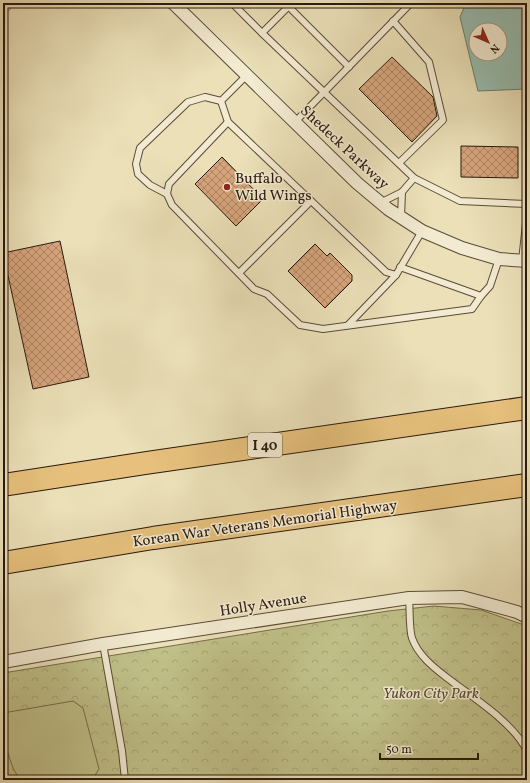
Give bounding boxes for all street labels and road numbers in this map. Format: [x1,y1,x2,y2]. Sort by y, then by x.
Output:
street label: Shedeck Parkway [295,101,393,195]
road number: I 40 [248,433,282,457]
street label: Korean War Veterans Memorial Highway [132,496,399,553]
street label: Holly Avenue [218,588,308,623]

